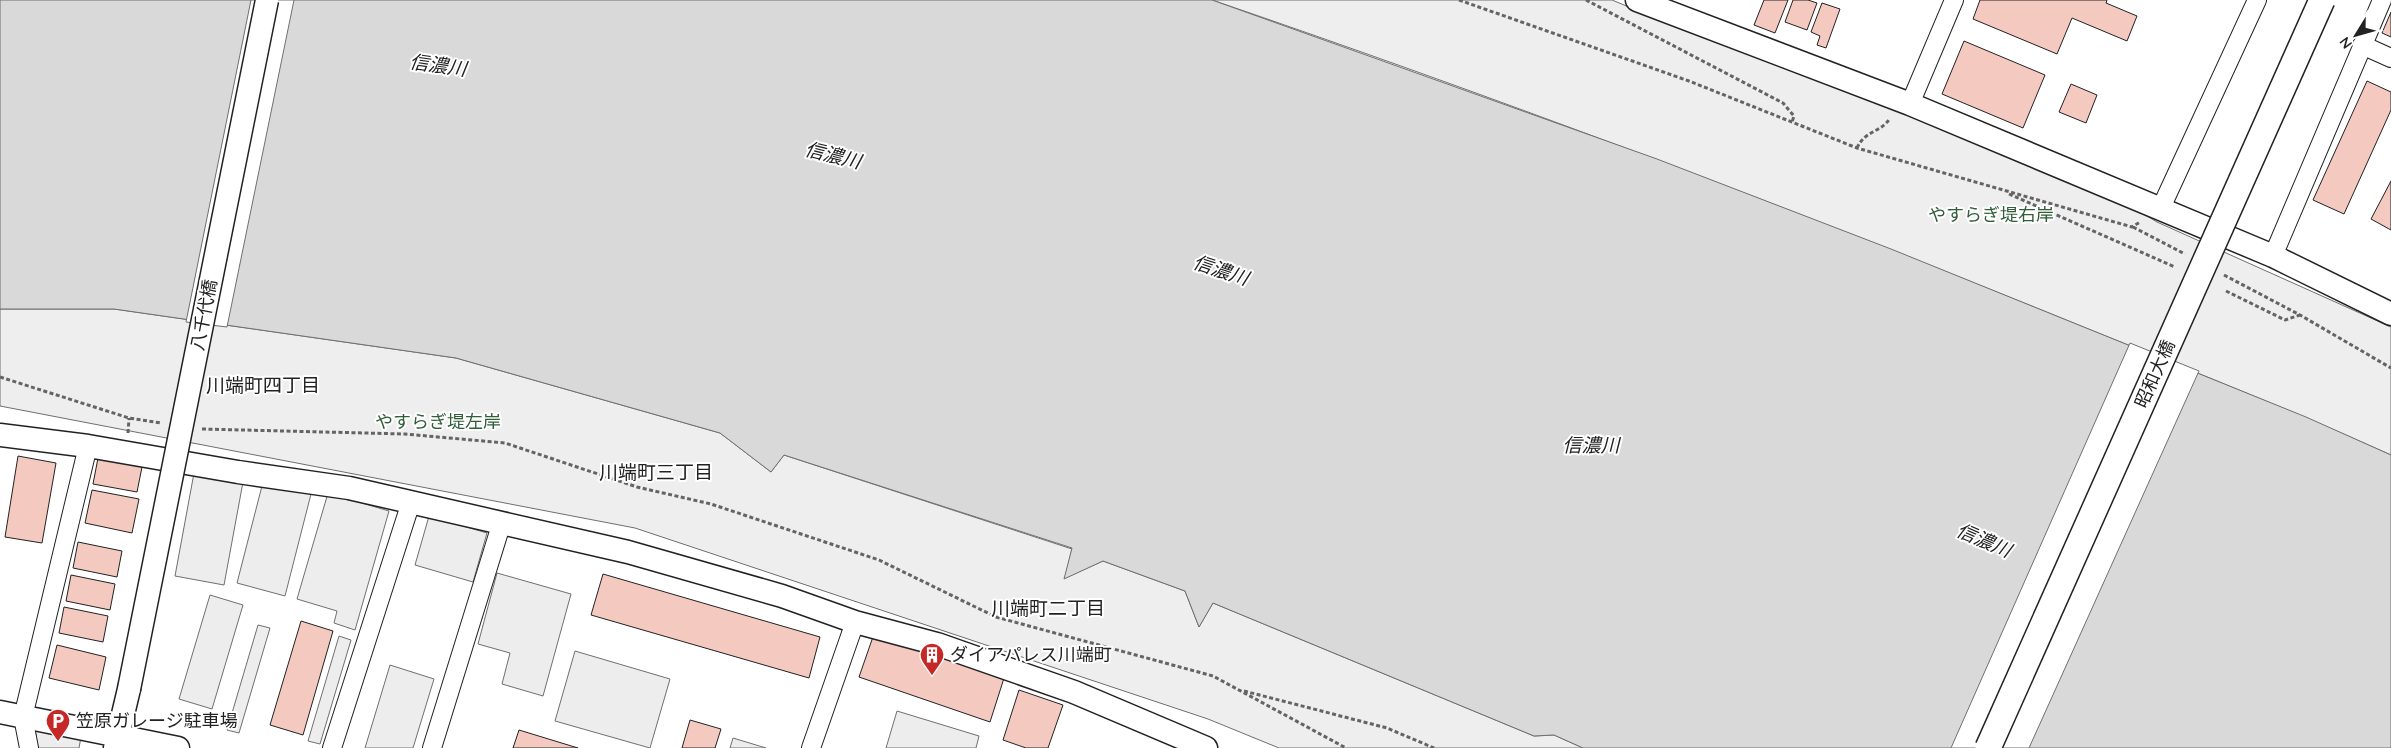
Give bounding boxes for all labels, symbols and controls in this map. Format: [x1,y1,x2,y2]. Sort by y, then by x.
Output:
north arrow [2331,10,2381,60]
text: N [2335,33,2356,52]
water label: 信濃川 [408,49,470,81]
water label: 信濃川 [802,136,865,174]
park label: やすらぎ堤右岸 [1928,203,2054,226]
water label: 信濃川 [1190,250,1254,291]
street label: 八千代橋 [185,277,222,352]
street label: 昭和大橋 [2129,336,2180,411]
district label: 川端町四丁目 [206,373,320,397]
park label: やすらぎ堤左岸 [375,410,501,433]
water label: 信濃川 [1562,433,1621,457]
district label: 川端町三丁目 [599,460,713,484]
water label: 信濃川 [1953,518,2017,563]
district label: 川端町二丁目 [991,596,1105,620]
building icon: ダイアパレス川端町 [919,642,945,676]
place label: ダイアパレス川端町 [950,643,1112,666]
parking icon: 笠原ガレージ駐車場 [45,708,71,742]
place label: 笠原ガレージ駐車場 [76,709,238,732]

